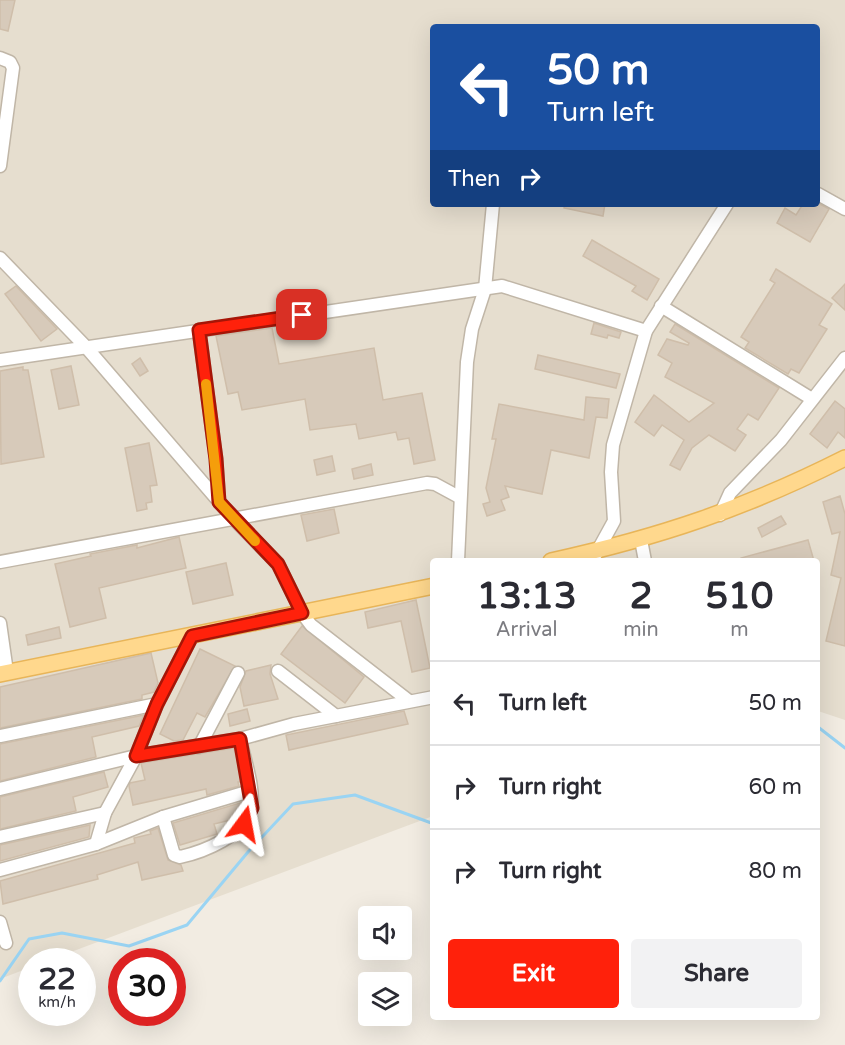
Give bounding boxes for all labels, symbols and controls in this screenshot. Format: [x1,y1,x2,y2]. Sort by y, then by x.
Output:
text: 50 m [547,45,649,96]
icon: left [448,48,526,126]
text: Turn left [547,96,654,129]
icon: right [513,162,546,195]
text: Then [448,166,501,192]
pin [276,289,327,340]
icon: arrive [285,298,318,331]
text: 13:13 [477,575,577,618]
text: 2 [630,575,652,618]
text: 510 [705,575,773,618]
text: Arrival [496,618,558,642]
text: min [623,618,659,642]
text: m [730,618,749,642]
icon: left [448,687,481,720]
text: Turn left [499,690,587,716]
text: 50 m [748,690,802,716]
icon: right [448,771,481,804]
text: Turn right [499,774,601,800]
text: 60 m [748,774,802,800]
position arrow [212,792,276,856]
icon: right [448,855,481,888]
text: Turn right [499,858,601,884]
text: 80 m [748,858,802,884]
map controls [358,906,412,1026]
button: sound [358,906,412,960]
button: Exit [448,939,619,1008]
button: Share [631,939,802,1008]
speed limit sign: 30 [108,948,186,1026]
text: 22 [38,961,76,998]
button: layers [358,972,412,1026]
text: km/h [38,993,76,1011]

